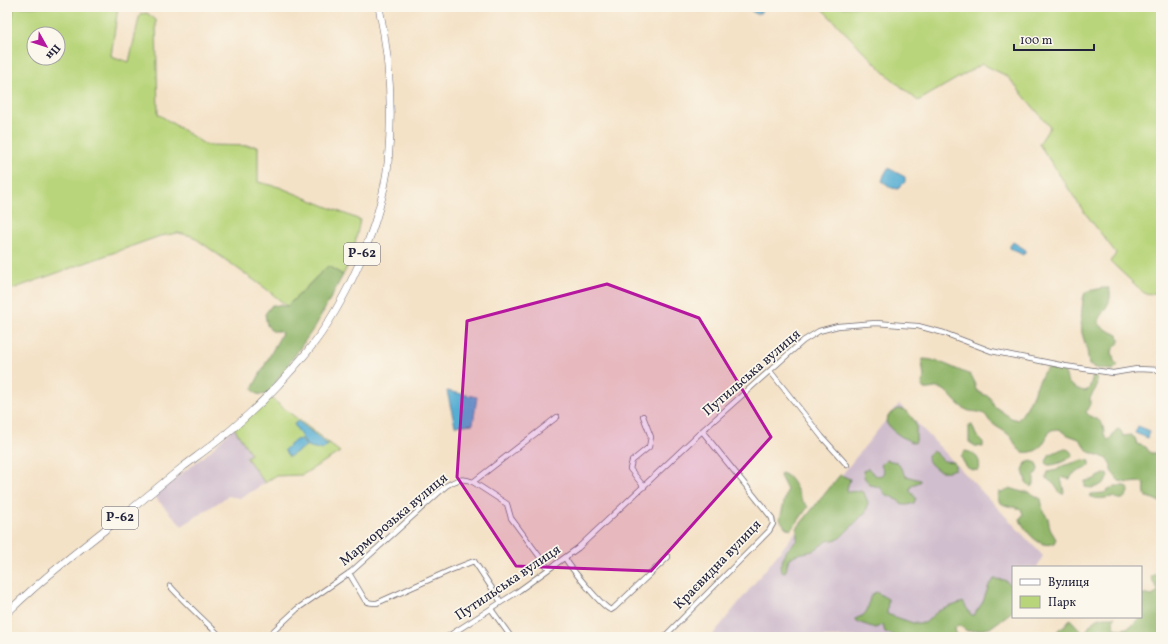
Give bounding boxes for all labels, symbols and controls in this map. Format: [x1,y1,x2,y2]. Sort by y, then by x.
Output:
north arrow [26,26,66,66]
scale bar [1014,26,1094,52]
text: 100 m [1020,33,1053,49]
text: Пн [42,41,63,62]
road number: Р-62 [344,243,380,265]
street label: Путильська вулиця [699,325,805,421]
street label: Марморозька вулиця [336,469,452,571]
road number: Р-62 [102,507,138,529]
street label: Краєвидна вулиця [670,516,766,614]
street label: Путильська вулиця [451,541,565,625]
legend [1012,566,1142,618]
text: Вулиця [1048,575,1089,591]
text: Парк [1048,595,1076,611]

